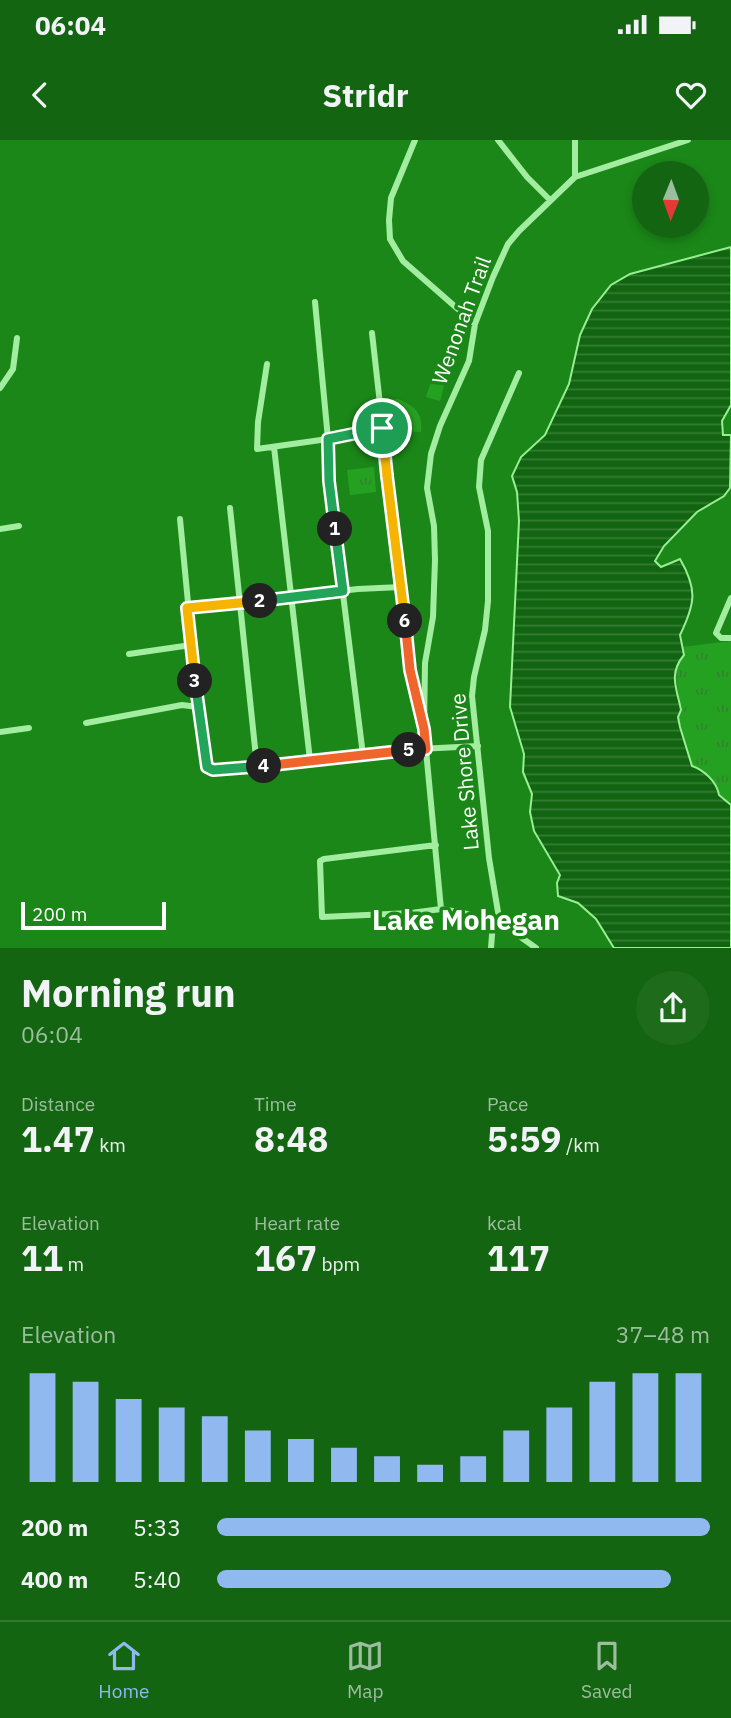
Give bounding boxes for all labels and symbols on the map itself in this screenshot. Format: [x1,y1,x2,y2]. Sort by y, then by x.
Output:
north arrow [632,161,709,238]
street label: Wenonah Trail [425,252,497,388]
pin [352,398,412,458]
pin: 1 [318,512,352,546]
pin: 2 [243,584,278,618]
pin: 6 [388,603,422,638]
pin: 3 [178,664,212,698]
street label: Lake Shore Drive [443,692,485,852]
pin: 5 [392,732,426,768]
pin: 4 [246,748,282,784]
scale bar [21,899,166,931]
district label: Lake Mohegan [372,901,560,938]

